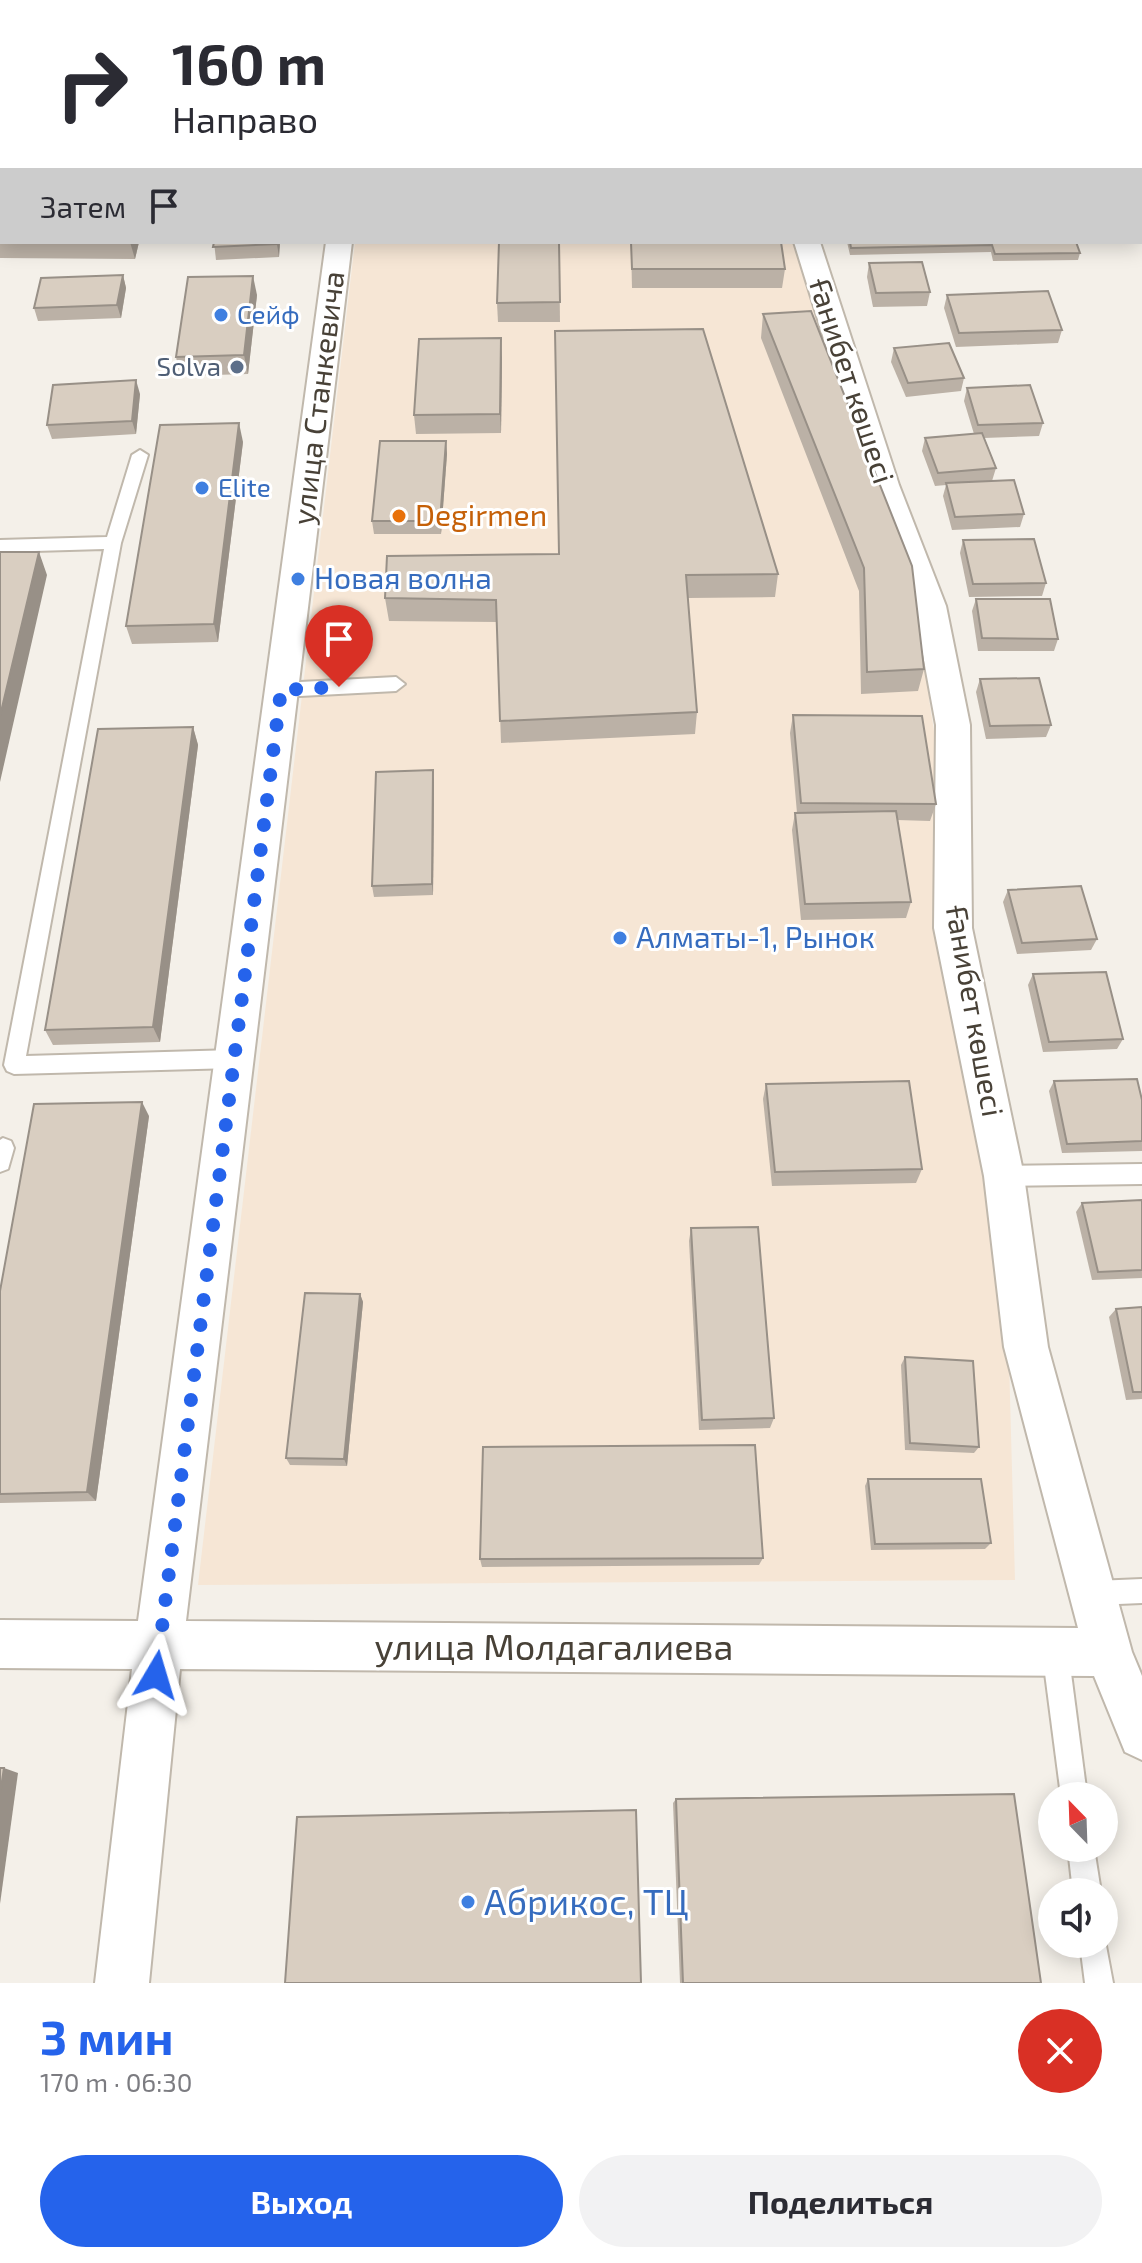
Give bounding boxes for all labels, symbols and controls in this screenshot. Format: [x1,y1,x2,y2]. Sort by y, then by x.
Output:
text: 160 m [172,29,326,96]
icon: right [40,32,144,136]
text: Направо [172,97,318,140]
icon: arrive [142,184,186,228]
text: Затем [40,188,126,224]
street label: улица Станкевича [284,269,351,527]
street label: Ғанибет көшесі [803,273,903,488]
place label: Сейф [237,298,300,329]
marker: Сейф [212,306,230,324]
place label: Solva [157,350,221,381]
marker: Solva [228,358,246,376]
place label: Elite [218,471,271,502]
marker: Elite [193,479,211,497]
place label: Degirmen [415,496,547,532]
marker: Degirmen [390,507,408,525]
place label: Новая волна [314,559,492,595]
marker: Новая волна [289,570,307,588]
pin [305,605,373,687]
icon: arrive [317,617,361,661]
street label: Ғанибет көшесі [940,902,1012,1119]
place label: Алматы-1, Рынок [636,918,875,954]
marker: Алматы-1, Рынок [611,929,629,947]
street label: улица Молдагалиева [375,1624,733,1668]
position arrow [114,1633,198,1717]
north arrow [1038,1782,1118,1862]
map controls [1038,1782,1118,1958]
button: sound [1038,1878,1118,1958]
place label: Абрикос, ТЦ [484,1879,689,1922]
marker: Абрикос, ТЦ [459,1893,477,1911]
text: 3 мин [40,2007,174,2065]
button: close [1018,2009,1102,2093]
text: 170 m · 06:30 [40,2066,192,2097]
button: Выход [40,2155,563,2247]
button: Поделиться [579,2155,1102,2247]

